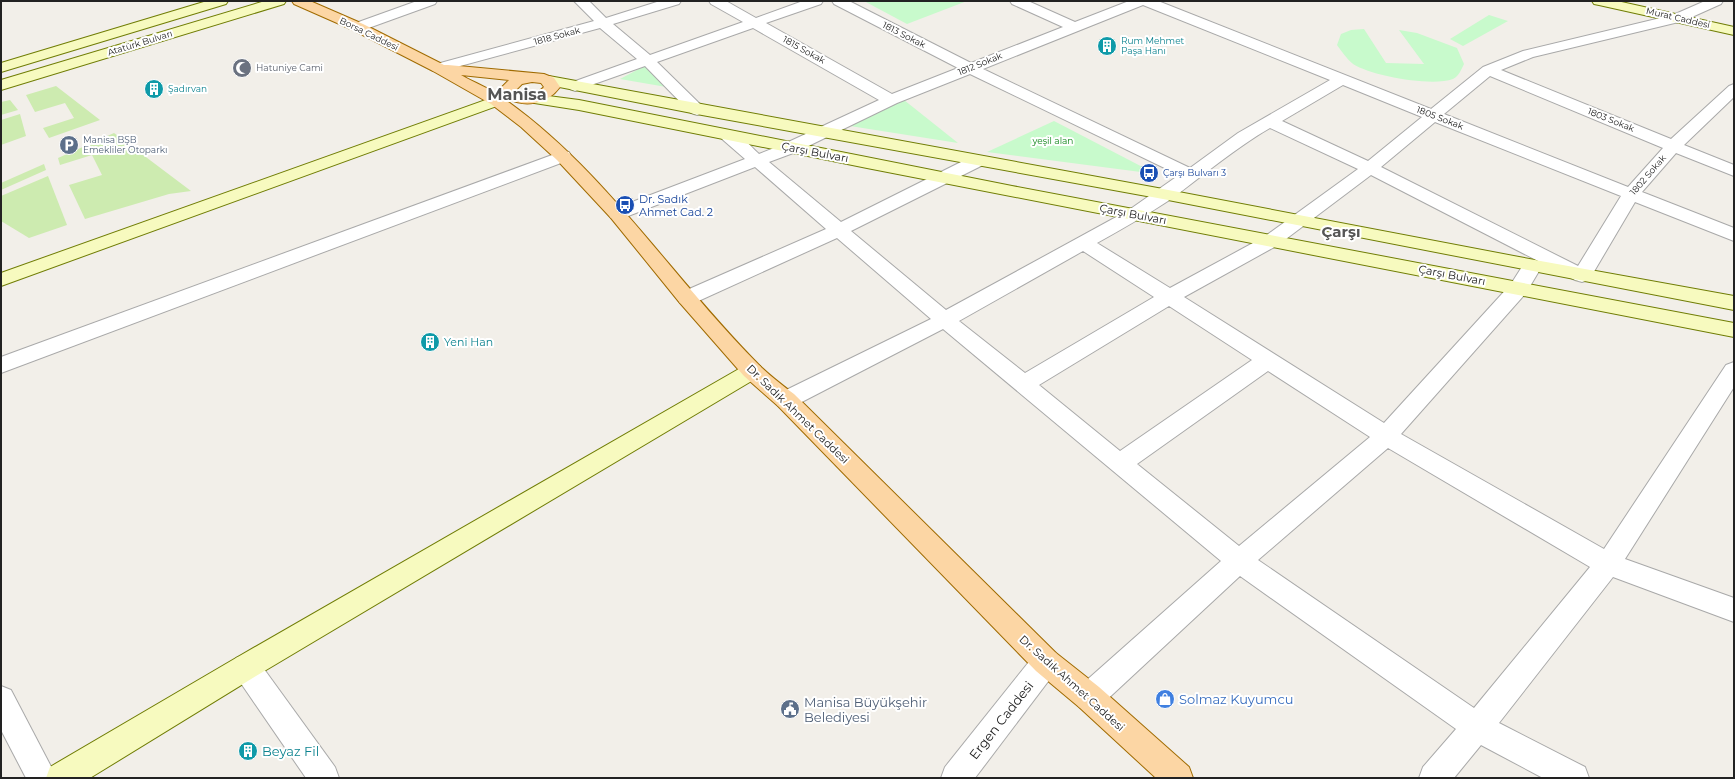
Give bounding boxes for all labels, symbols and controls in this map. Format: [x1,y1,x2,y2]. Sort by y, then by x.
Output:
street label: Murat Caddesi [1645,5,1711,30]
street label: Borsa Caddesi [338,15,400,53]
street label: 1813 Sokak [881,19,928,50]
street label: 1818 Sokak [532,24,582,47]
street label: Atatürk Bulvarı [106,27,174,58]
street label: 1815 Sokak [781,33,828,66]
building icon: Rum Mehmet Paşa Hanı [1096,35,1118,57]
place label: Rum Mehmet Paşa Hanı [1121,35,1185,56]
street label: 1812 Sokak [956,49,1004,77]
mosque icon: Hatuniye Cami [231,57,253,79]
place label: Hatuniye Cami [256,62,323,73]
building icon: Şadırvan [143,78,165,100]
place label: Şadırvan [168,83,207,94]
district label: Manisa [487,85,547,104]
street label: 1805 Sokak [1415,104,1466,132]
street label: 1803 Sokak [1586,105,1637,134]
parking icon: Manisa BŞB Emekliler Otoparkı [58,134,80,156]
place label: Manisa BŞB Emekliler Otoparkı [83,134,167,155]
park label: yeşil alan [1032,135,1073,146]
street label: Çarşı Bulvarı [780,139,850,165]
street label: 1802 Sokak [1627,152,1668,197]
bus stop icon: Çarşı Bulvarı 3 [1138,162,1160,184]
place label: Çarşı Bulvarı 3 [1163,167,1226,178]
place label: Dr. Sadık Ahmet Cad. 2 [639,192,713,219]
bus stop icon: Dr. Sadık Ahmet Cad. 2 [614,194,636,216]
street label: Çarşı Bulvarı [1098,201,1168,227]
district label: Çarşı [1321,222,1361,241]
street label: Çarşı Bulvarı [1417,262,1487,288]
building icon: Yeni Han [419,331,441,353]
place label: Yeni Han [444,335,493,349]
street label: Dr. Sadık Ahmet Caddesi [744,361,852,467]
street label: Dr. Sadık Ahmet Caddesi [1016,632,1128,734]
street label: Ergen Caddesi [966,678,1036,762]
shop icon: Solmaz Kuyumcu [1154,688,1176,710]
place label: Solmaz Kuyumcu [1179,691,1293,707]
place label: Manisa Büyükşehir Belediyesi [804,694,927,725]
public building icon: Manisa Büyükşehir Belediyesi [779,698,801,720]
building icon: Beyaz Fil [237,740,259,762]
place label: Beyaz Fil [262,743,319,759]

